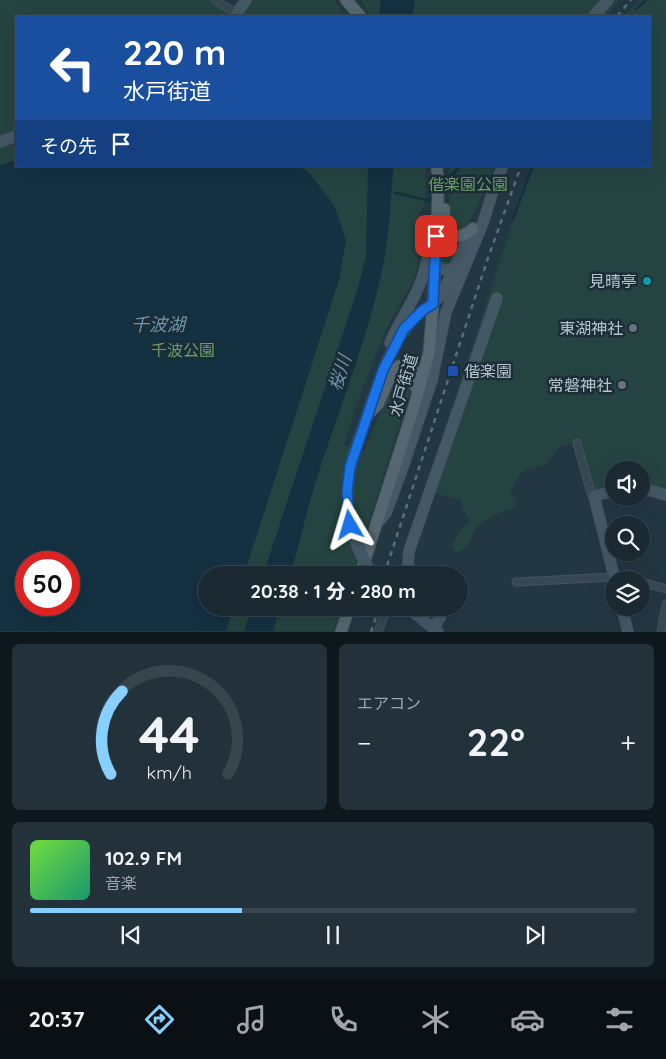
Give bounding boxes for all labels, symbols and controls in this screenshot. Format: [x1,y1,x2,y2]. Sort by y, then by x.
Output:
text: 220 m [123,30,226,74]
icon: left [40,35,105,100]
text: 水戸街道 [123,77,211,105]
icon: arrive [107,130,135,158]
text: その先 [40,134,97,158]
park label: 偕楽園公園 [428,174,508,194]
pin [415,215,457,257]
icon: arrive [422,222,450,250]
place label: 見晴亭 [589,271,637,291]
marker: 見晴亭 [641,275,653,287]
water label: 千波湖 [131,313,188,336]
place label: 東湖神社 [559,318,623,338]
marker: 東湖神社 [627,322,639,334]
park label: 千波公園 [151,340,215,360]
water label: 桜川 [323,350,357,394]
street label: 水戸街道 [385,351,421,419]
place label: 偕楽園 [464,361,512,381]
marker: 偕楽園 [446,364,460,378]
place label: 常磐神社 [548,375,612,395]
marker: 常磐神社 [616,379,628,391]
map controls [605,461,650,616]
button: sound [605,461,650,506]
position arrow [323,498,375,550]
button: search [605,516,650,561]
speed limit sign: 50 [15,551,80,616]
button: layers [605,571,650,616]
text: 20:38 · 1 分 · 280 m [250,579,416,603]
text: エアコン [357,693,421,713]
text: 44 [139,701,200,766]
text: 22° [467,718,525,766]
text: − [357,725,372,760]
text: + [620,725,636,760]
text: km/h [147,761,192,783]
text: 102.9 FM [105,846,182,870]
text: 音楽 [105,873,137,893]
icon: previous [117,921,145,949]
icon: pause [319,921,347,949]
icon: next [521,921,549,949]
icon: directions [142,1002,177,1037]
icon: music [234,1002,269,1037]
icon: phone [326,1002,361,1037]
icon: climate [418,1002,453,1037]
icon: car [510,1002,545,1037]
icon: filters [602,1002,637,1037]
text: 20:37 [29,1005,85,1033]

